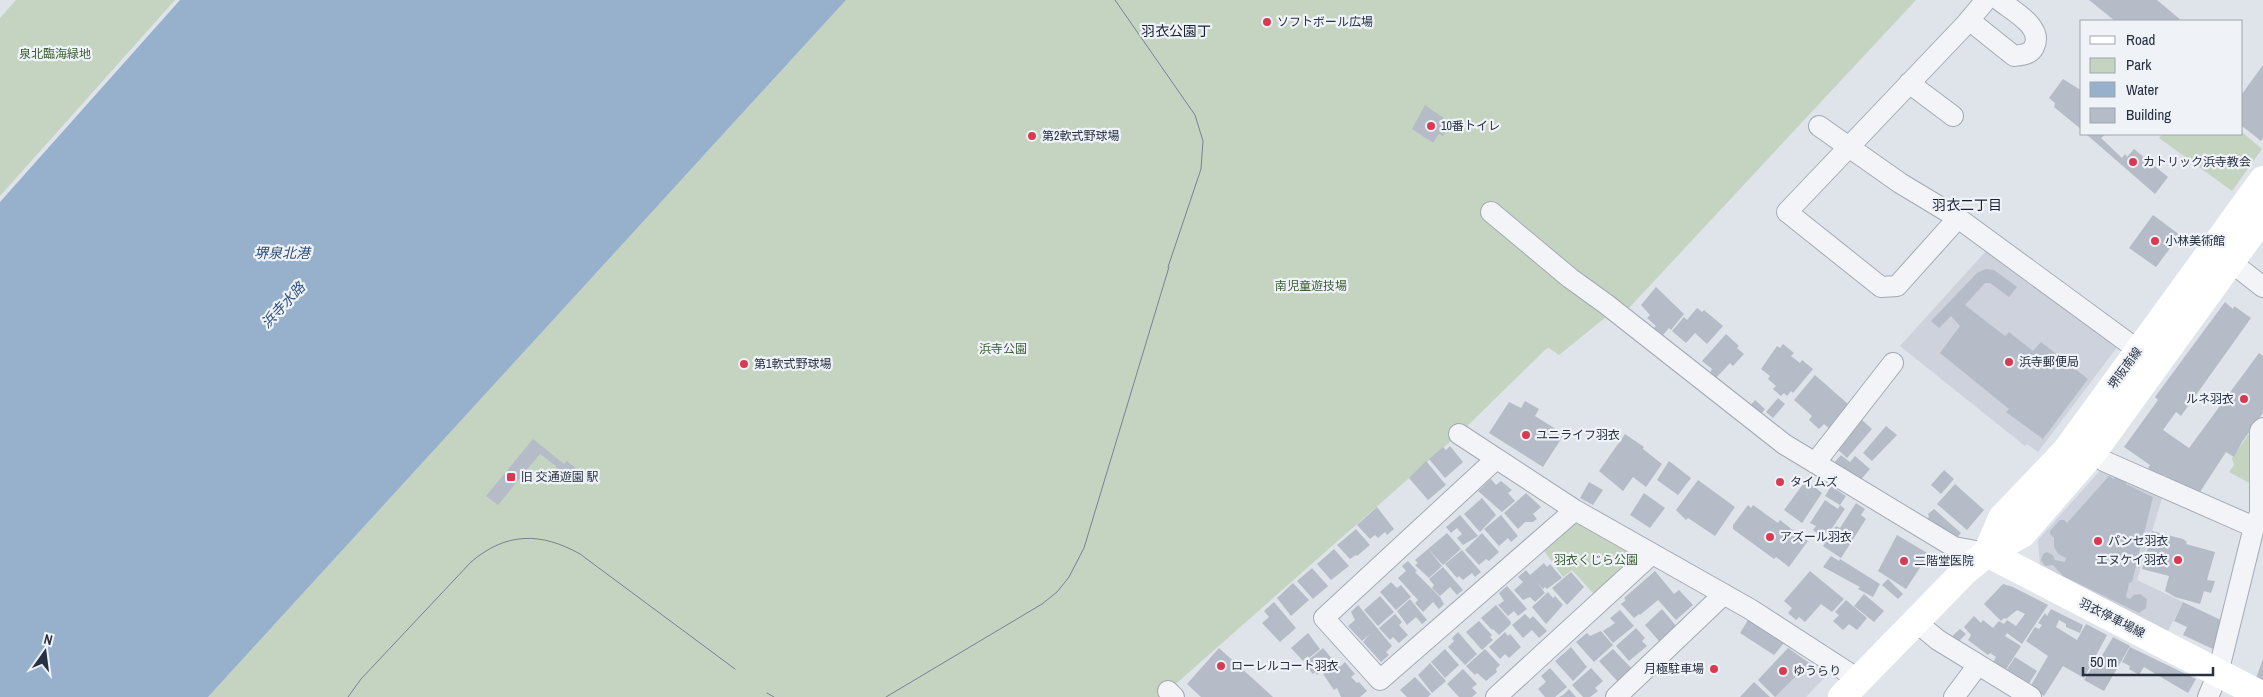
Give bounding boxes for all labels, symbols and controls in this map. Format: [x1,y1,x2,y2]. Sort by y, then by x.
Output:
place label: ソフトボール広場 [1277,14,1373,30]
marker: ソフトボール広場 [1261,16,1273,28]
legend [2080,20,2243,135]
district label: 羽衣公園丁 [1141,22,1211,40]
text: Road [2126,29,2155,50]
park label: 泉北臨海緑地 [19,46,91,62]
text: Park [2126,54,2152,75]
text: Water [2126,79,2158,100]
text: Building [2126,104,2171,125]
place label: 10番トイレ [1441,118,1500,134]
marker: 10番トイレ [1425,120,1437,132]
place label: 第2軟式野球場 [1042,128,1119,144]
marker: 第2軟式野球場 [1026,130,1038,142]
place label: カトリック浜寺教会 [2143,154,2251,170]
marker: カトリック浜寺教会 [2127,156,2139,168]
district label: 羽衣二丁目 [1932,196,2002,214]
place label: 小林美術館 [2165,233,2225,249]
marker: 小林美術館 [2149,235,2161,247]
water label: 堺泉北港 [254,244,312,262]
water label: 浜寺水路 [257,278,309,332]
park label: 南児童遊技場 [1275,278,1347,294]
park label: 浜寺公園 [979,341,1027,357]
street label: 堺阪南線 [2104,344,2146,392]
place label: 浜寺郵便局 [2019,354,2079,370]
place label: 第1軟式野球場 [754,356,831,372]
marker: 浜寺郵便局 [2003,356,2015,368]
marker: 第1軟式野球場 [738,358,750,370]
place label: ルネ羽衣 [2186,391,2234,407]
marker: ルネ羽衣 [2238,393,2250,405]
place label: ユニライフ羽衣 [1536,427,1620,443]
marker: ユニライフ羽衣 [1520,429,1532,441]
place label: 旧 交通遊園 駅 [521,469,598,485]
marker: 旧 交通遊園 駅 [505,471,517,483]
place label: タイムズ [1790,474,1838,490]
marker: タイムズ [1774,476,1786,488]
place label: アズール羽衣 [1780,529,1852,545]
marker: アズール羽衣 [1764,531,1776,543]
place label: パンセ羽衣 [2108,533,2169,549]
marker: パンセ羽衣 [2092,535,2104,547]
park label: 羽衣くじら公園 [1554,552,1638,568]
place label: エヌケイ羽衣 [2096,552,2168,568]
place label: 二階堂医院 [1914,553,1974,569]
marker: エヌケイ羽衣 [2172,554,2184,566]
marker: 二階堂医院 [1898,555,1910,567]
street label: 羽衣停車場線 [2076,595,2148,641]
north arrow [20,627,70,677]
text: N [42,630,54,649]
scale bar [2083,644,2213,676]
text: 50 m [2090,651,2117,672]
place label: ローレルコート羽衣 [1231,658,1339,674]
marker: ローレルコート羽衣 [1215,660,1227,672]
place label: 月極駐車場 [1644,661,1704,677]
marker: 月極駐車場 [1708,663,1720,675]
place label: ゆうらり [1793,663,1841,679]
marker: ゆうらり [1777,665,1789,677]

